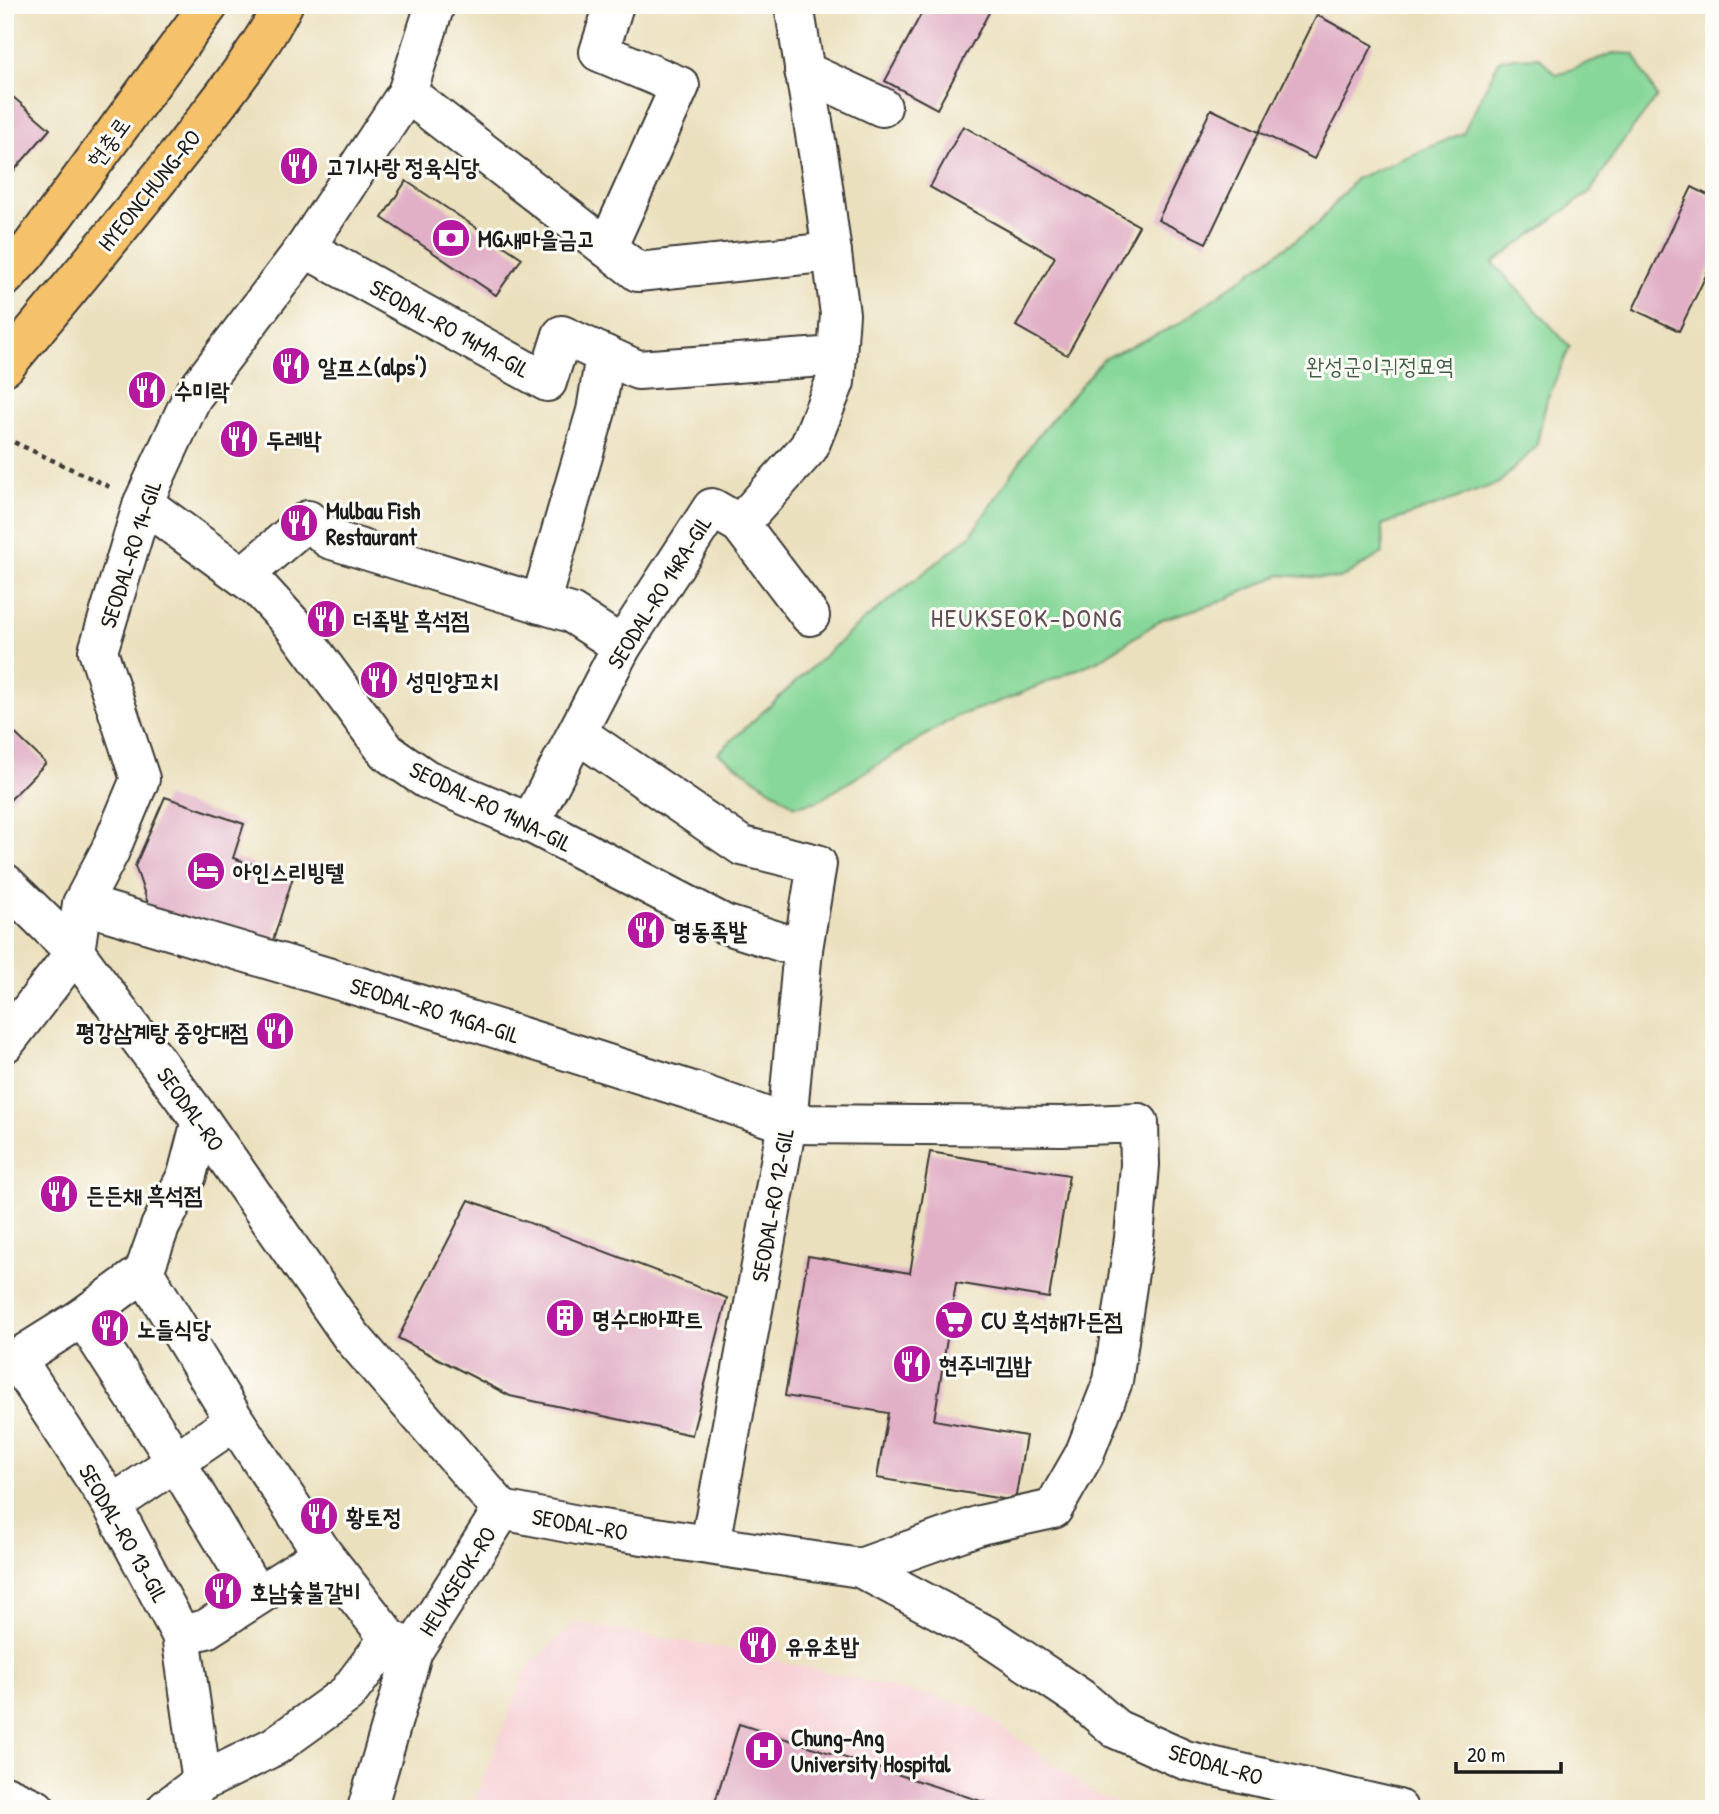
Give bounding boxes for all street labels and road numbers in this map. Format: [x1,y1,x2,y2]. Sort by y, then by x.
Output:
street label: 현충로 [79,110,137,174]
street label: HYEONCHUNG-RO [90,123,208,257]
street label: SEODAL-RO 14MA-GIL [365,271,535,385]
street label: SEODAL-RO 14-GIL [92,476,168,632]
street label: SEODAL-RO 14RA-GIL [599,510,719,674]
street label: SEODAL-RO 14NA-GIL [405,753,577,859]
street label: SEODAL-RO 14GA-GIL [347,970,523,1050]
street label: SEODAL-RO [150,1061,232,1157]
street label: SEODAL-RO 12-GIL [743,1126,801,1284]
street label: SEODAL-RO 13-GIL [72,1458,176,1608]
street label: SEODAL-RO [530,1500,630,1548]
street label: HEUKSEOK-RO [411,1520,503,1642]
street label: SEODAL-RO [1165,1736,1267,1792]

